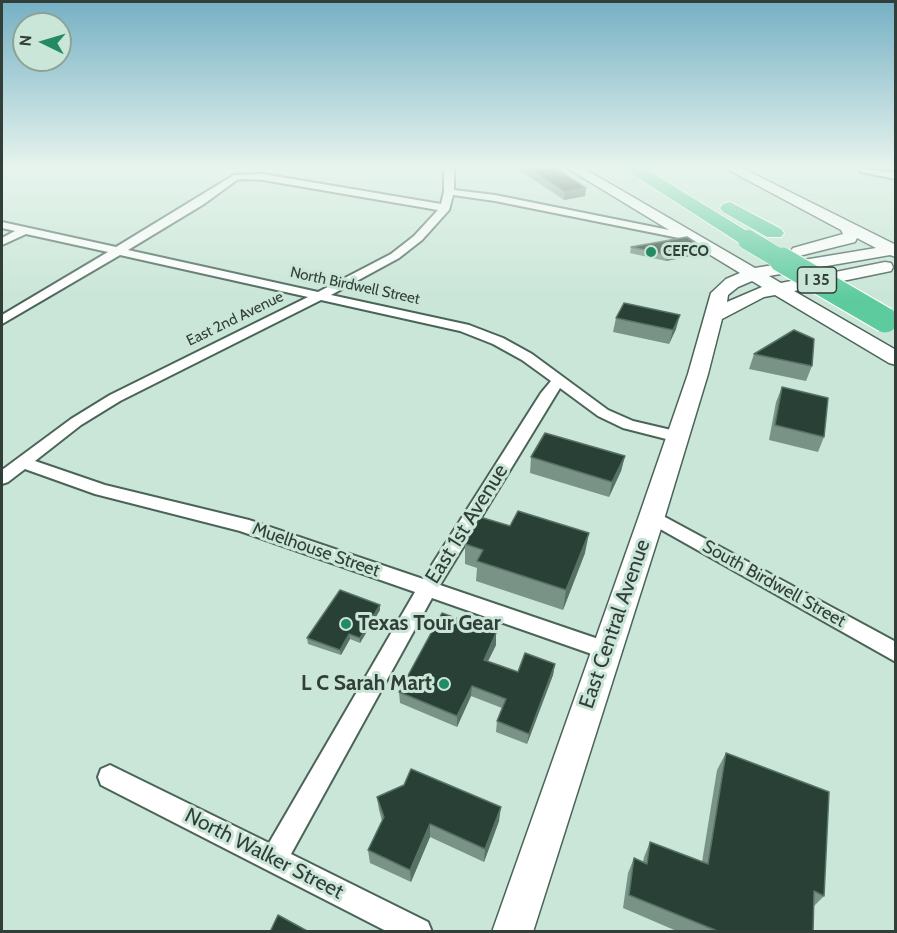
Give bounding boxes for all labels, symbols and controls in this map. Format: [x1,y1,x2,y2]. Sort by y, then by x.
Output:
north arrow [12,12,72,72]
text: N [16,34,36,47]
place label: CEFCO [663,243,709,261]
marker: CEFCO [644,245,658,259]
street label: North Birdwell Street [288,263,422,309]
road number: I 35 [798,267,836,293]
street label: East 2nd Avenue [184,288,286,350]
street label: East 1st Avenue [420,460,514,588]
street label: Muelhouse Street [249,518,383,582]
street label: East Central Avenue [574,536,656,712]
street label: South Birdwell Street [699,536,849,632]
place label: Texas Tour Gear [358,611,501,637]
marker: Texas Tour Gear [339,617,353,631]
place label: L C Sarah Mart [301,671,432,697]
marker: L C Sarah Mart [437,677,451,691]
street label: North Walker Street [180,803,348,905]

